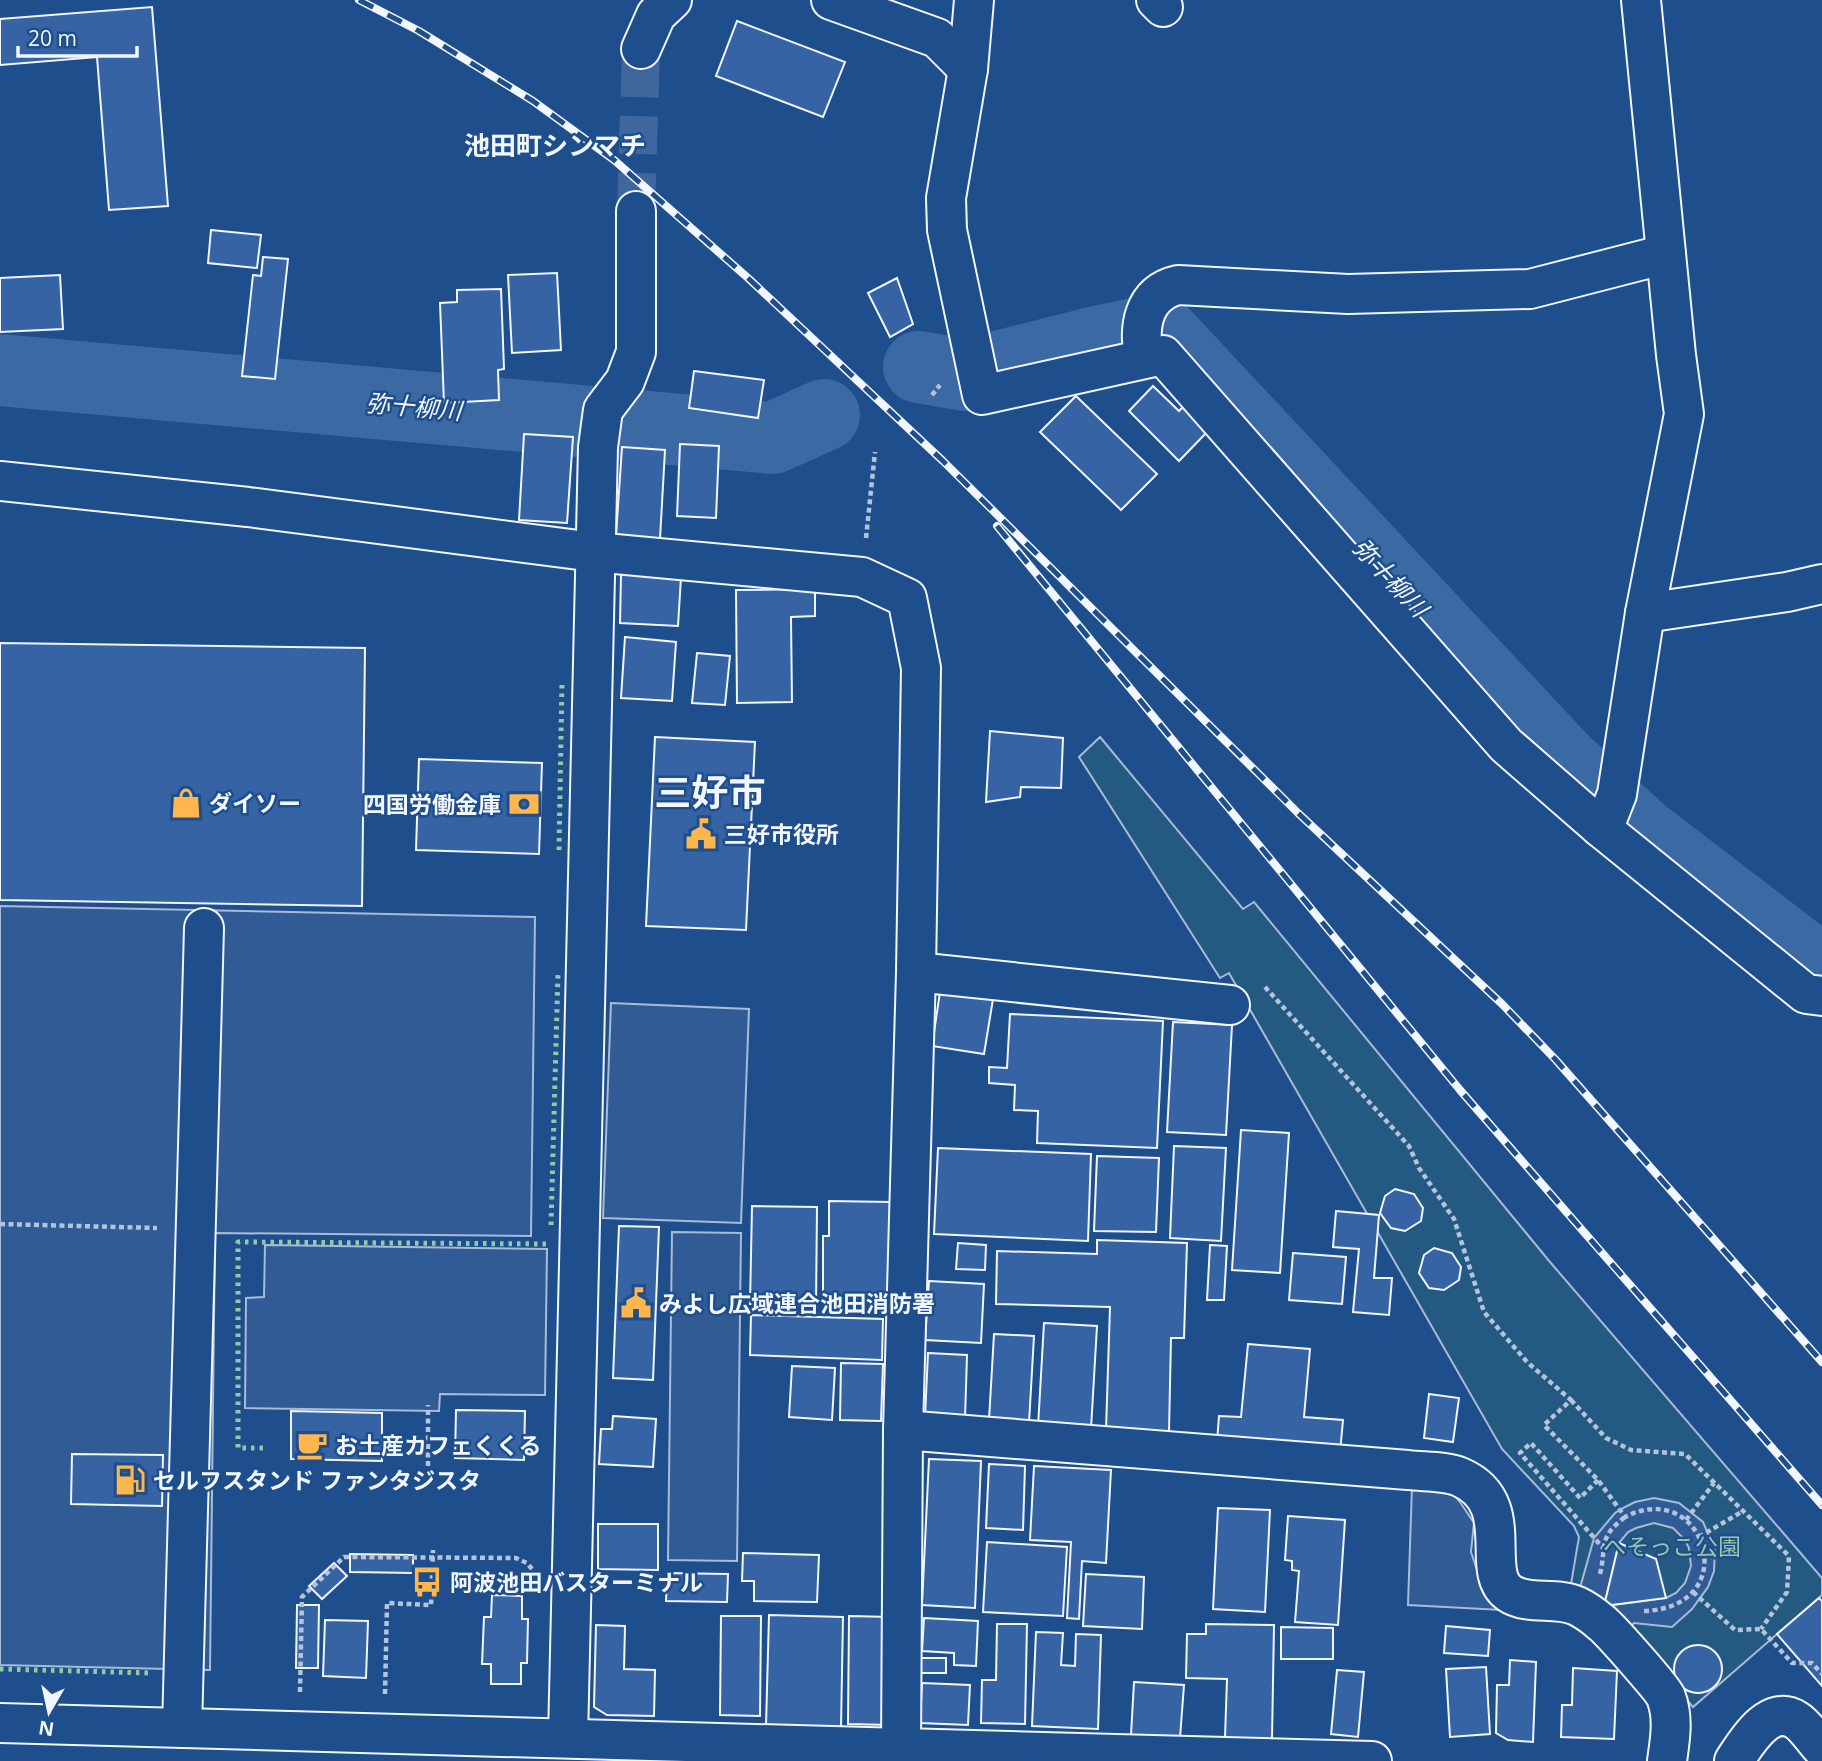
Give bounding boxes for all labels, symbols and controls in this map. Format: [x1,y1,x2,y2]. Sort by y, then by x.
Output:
scale bar [18,14,136,58]
text: 20 m [28,24,77,52]
district label: 池田町シンマチ [464,127,646,163]
water label: 弥十柳川 [365,385,466,427]
water label: 弥十柳川 [1346,531,1438,626]
district label: 三好市 [655,766,766,817]
shop icon: ダイソー [169,786,203,820]
place label: ダイソー [209,787,301,819]
bank icon: 四国労働金庫 [507,787,541,821]
place label: 四国労働金庫 [363,788,501,820]
public building icon: 三好市役所 [684,817,718,851]
place label: 三好市役所 [724,818,839,850]
public building icon: みよし広域連合池田消防署 [619,1286,653,1320]
place label: みよし広域連合池田消防署 [659,1287,935,1319]
cafe icon: お土産カフェくくる [295,1428,329,1462]
place label: お土産カフェくくる [335,1429,542,1461]
fuel station icon: セルフスタンド ファンタジスタ [113,1463,147,1497]
place label: セルフスタンド ファンタジスタ [153,1464,481,1496]
park label: へそっこ公園 [1603,1530,1741,1562]
bus stop icon: 阿波池田バスターミナル [410,1565,444,1599]
place label: 阿波池田バスターミナル [450,1566,703,1598]
north arrow [14,1677,84,1747]
text: N [37,1715,56,1743]

